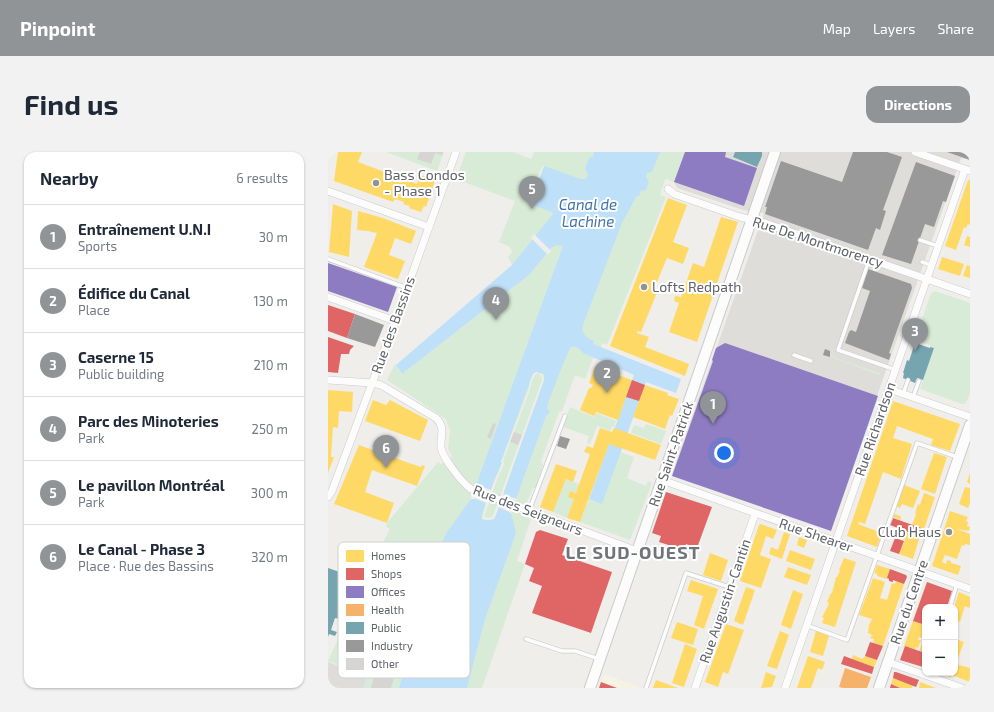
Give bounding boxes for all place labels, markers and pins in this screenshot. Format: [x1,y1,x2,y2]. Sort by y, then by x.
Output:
place label: Bass Condos - Phase 1 [384,166,465,199]
pin: 5 [519,176,545,209]
marker: Bass Condos - Phase 1 [371,178,381,188]
place label: Lofts Redpath [652,278,741,295]
marker: Lofts Redpath [639,282,649,292]
pin: 4 [483,287,509,320]
pin: 3 [902,318,928,351]
pin: 2 [594,360,620,393]
pin: 1 [700,391,726,424]
pin: 6 [373,435,399,468]
place label: Club Haus [878,523,941,540]
marker: Club Haus [944,527,954,537]

